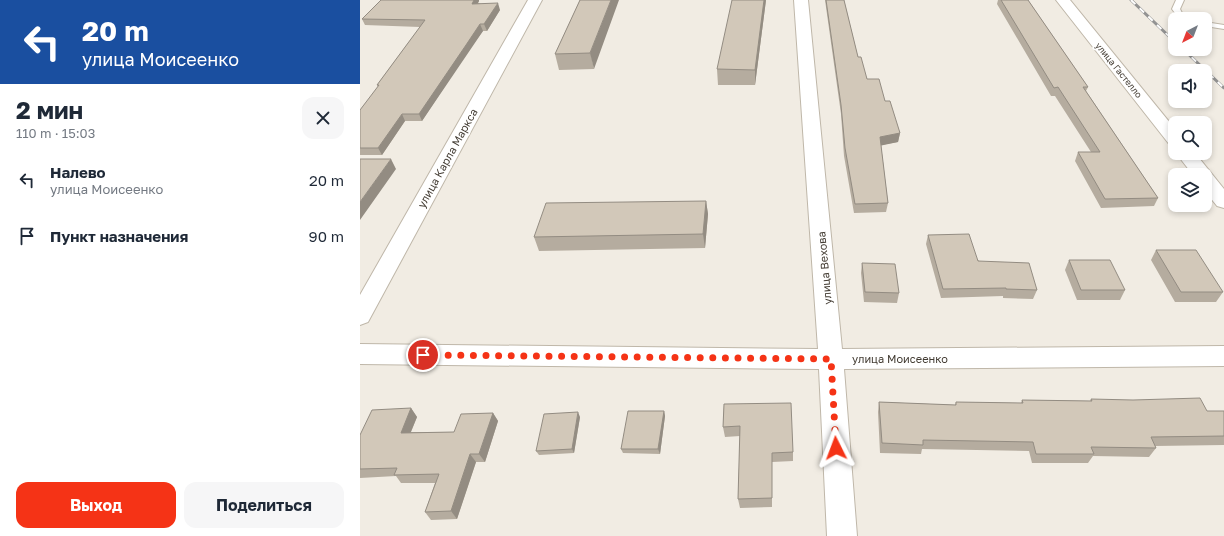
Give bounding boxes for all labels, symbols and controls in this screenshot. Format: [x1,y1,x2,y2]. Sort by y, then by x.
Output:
north arrow [1168,12,1212,56]
map controls [1168,12,1212,212]
text: 20 m [82,14,149,47]
icon: left [16,16,68,68]
street label: улица Гастелло [1093,40,1145,100]
text: улица Моисеенко [82,48,239,70]
button: sound [1168,64,1212,108]
text: 2 мин [16,95,83,124]
button: close [302,97,344,139]
street label: улица Карла Маркса [414,106,480,210]
button: search [1168,116,1212,160]
text: 110 m · 15:03 [16,125,95,141]
text: Налево [50,163,106,181]
button: layers [1168,168,1212,212]
icon: left [16,169,38,191]
text: 20 m [309,171,344,189]
text: улица Моисеенко [50,181,163,197]
icon: arrive [16,225,38,247]
text: Пункт назначения [50,227,188,245]
text: 90 m [309,227,344,245]
street label: улица Вехова [814,231,834,305]
pin [406,338,440,372]
icon: arrive [412,344,434,366]
street label: улица Моисеенко [852,352,948,365]
position arrow [815,427,857,469]
button: Выход [16,482,176,528]
button: Поделиться [184,482,344,528]

